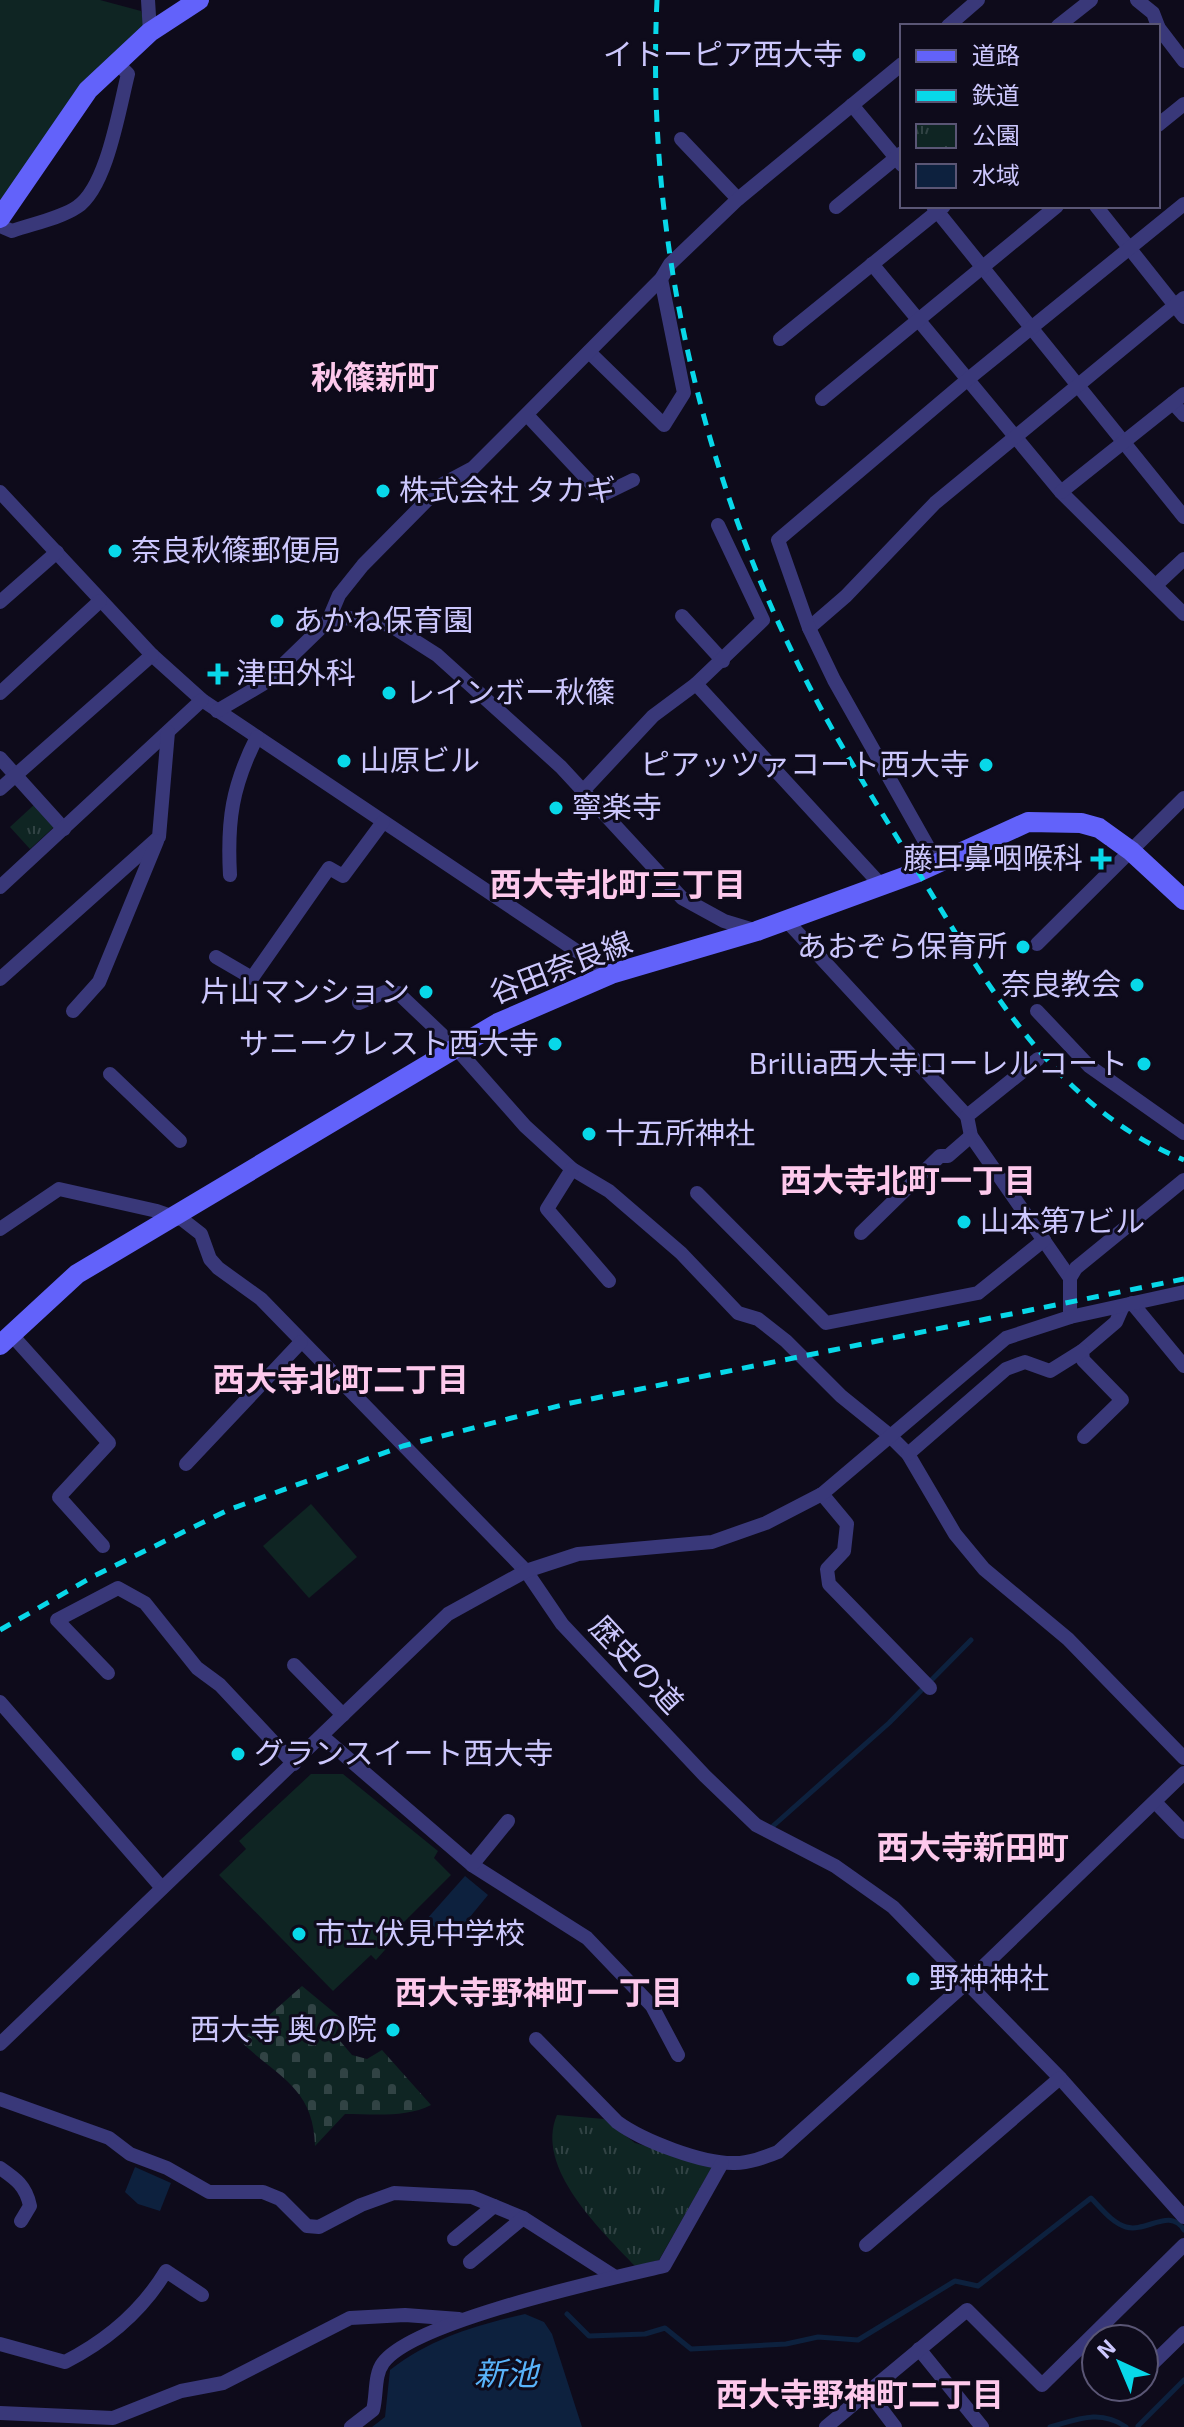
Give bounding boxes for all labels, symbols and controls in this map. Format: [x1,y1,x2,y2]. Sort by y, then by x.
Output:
legend [900,24,1160,208]
place label: イトーピア西大寺 [603,35,843,71]
text: 道路 [972,40,1020,69]
marker: イトーピア西大寺 [850,46,868,64]
text: 鉄道 [972,80,1020,109]
text: 公園 [972,120,1020,149]
text: 水域 [972,160,1020,189]
district label: 秋篠新町 [311,357,439,395]
place label: 株式会社 タカギ [399,471,616,507]
marker: 株式会社 タカギ [374,482,392,500]
place label: 奈良秋篠郵便局 [131,531,341,567]
marker: 奈良秋篠郵便局 [106,542,124,560]
place label: あかね保育園 [293,601,473,637]
marker: あかね保育園 [268,612,286,630]
place label: 津田外科 [236,654,356,690]
marker: 津田外科 [207,663,229,685]
place label: レインボー秋篠 [405,673,615,709]
marker: レインボー秋篠 [380,684,398,702]
place label: 山原ビル [360,741,480,777]
place label: ピアッツァコート西大寺 [640,745,970,781]
marker: 山原ビル [335,752,353,770]
marker: ピアッツァコート西大寺 [977,756,995,774]
place label: 寧楽寺 [572,788,662,824]
marker: 寧楽寺 [547,799,565,817]
place label: 藤耳鼻咽喉科 [903,839,1083,875]
marker: 藤耳鼻咽喉科 [1090,848,1112,870]
district label: 西大寺北町三丁目 [490,864,746,902]
street label: 谷田奈良線 [484,922,637,1010]
place label: あおぞら保育所 [797,927,1007,963]
marker: あおぞら保育所 [1014,938,1032,956]
place label: 奈良教会 [1001,965,1121,1001]
place label: 片山マンション [200,972,410,1008]
marker: 奈良教会 [1128,976,1146,994]
marker: 片山マンション [417,983,435,1001]
place label: サニークレスト西大寺 [239,1024,539,1060]
marker: サニークレスト西大寺 [546,1035,564,1053]
place label: Brillia西大寺ローレルコート [749,1044,1128,1080]
marker: Brillia西大寺ローレルコート [1135,1055,1153,1073]
place label: 十五所神社 [605,1114,755,1150]
marker: 十五所神社 [580,1125,598,1143]
district label: 西大寺北町一丁目 [780,1160,1036,1198]
place label: 山本第7ビル [980,1202,1145,1238]
marker: 山本第7ビル [955,1213,973,1231]
district label: 西大寺北町二丁目 [213,1359,469,1397]
street label: 歴史の道 [583,1607,692,1720]
place label: グランスイート西大寺 [254,1734,553,1770]
marker: グランスイート西大寺 [229,1745,247,1763]
district label: 西大寺新田町 [877,1827,1069,1865]
place label: 市立伏見中学校 [315,1914,525,1950]
marker: 市立伏見中学校 [290,1925,308,1943]
place label: 野神神社 [929,1959,1049,1995]
marker: 野神神社 [904,1970,922,1988]
district label: 西大寺野神町一丁目 [395,1972,683,2010]
place label: 西大寺 奥の院 [190,2010,377,2046]
marker: 西大寺 奥の院 [384,2021,402,2039]
north arrow [1080,2323,1160,2403]
text: N [1091,2333,1120,2363]
water label: 新池 [474,2353,541,2391]
district label: 西大寺野神町二丁目 [716,2374,1004,2412]

